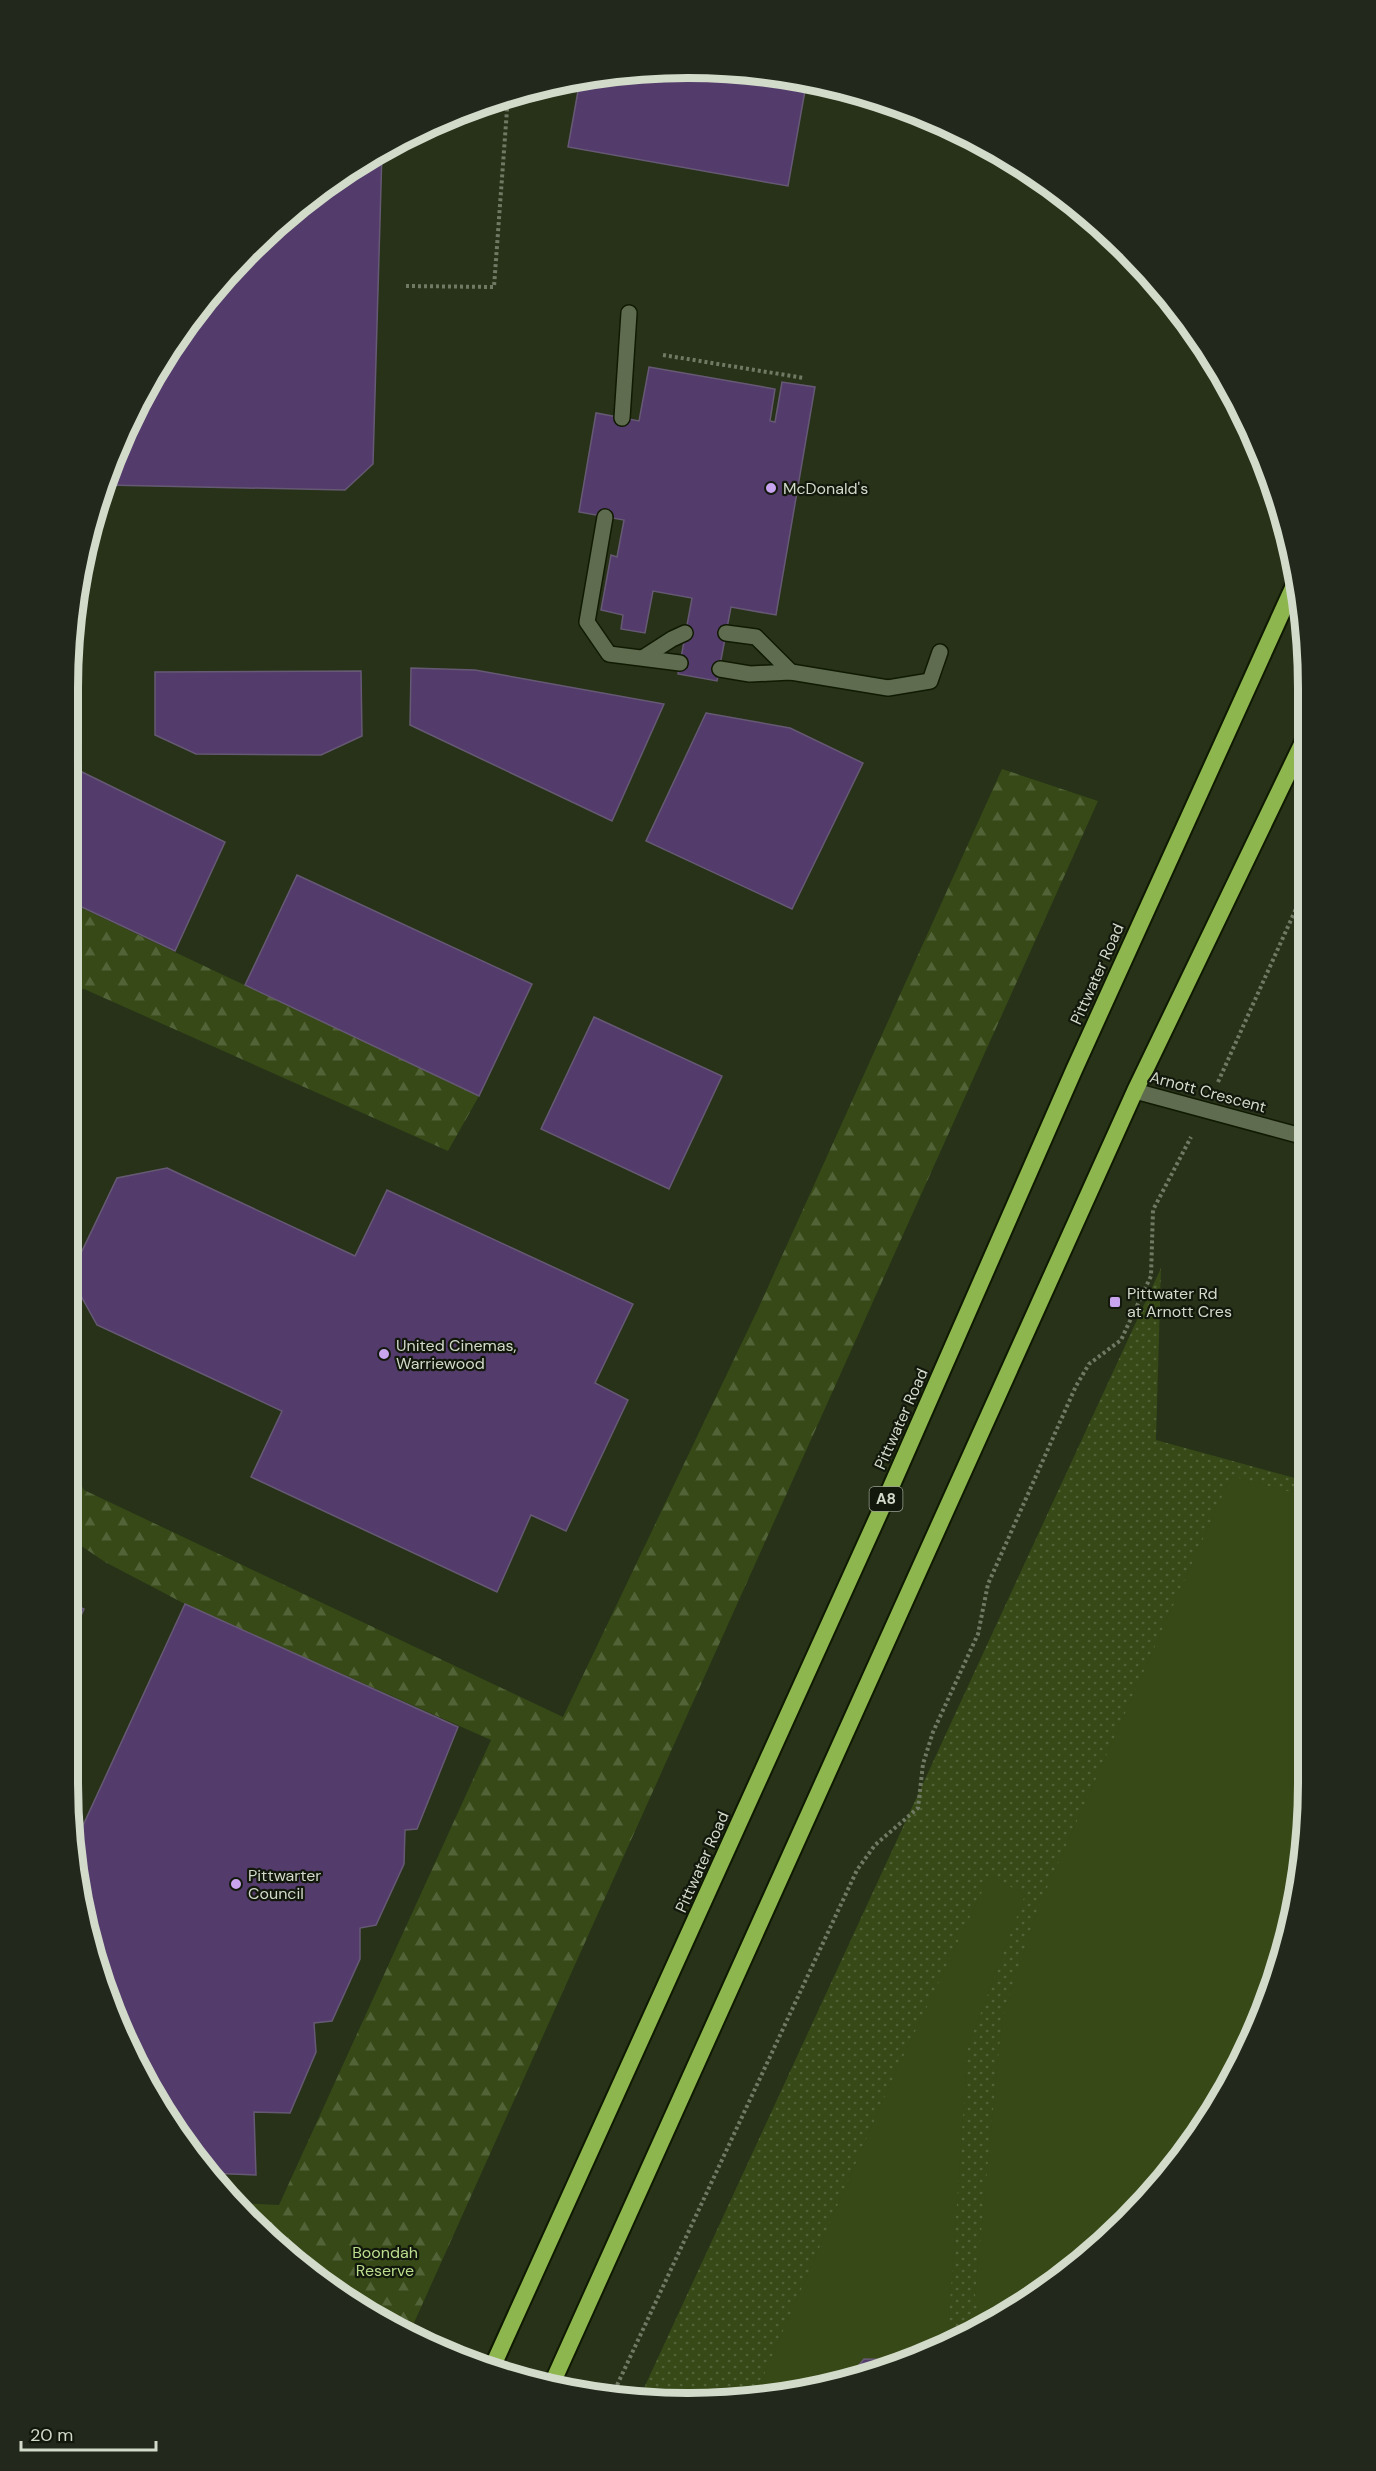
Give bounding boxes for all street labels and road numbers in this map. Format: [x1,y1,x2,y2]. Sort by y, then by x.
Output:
street label: Pittwater Road [1065,920,1129,1028]
street label: Arnott Crescent [1148,1066,1268,1118]
street label: Pittwater Road [869,1365,933,1473]
road number: A8 [870,1487,902,1511]
street label: Pittwater Road [670,1808,734,1916]

